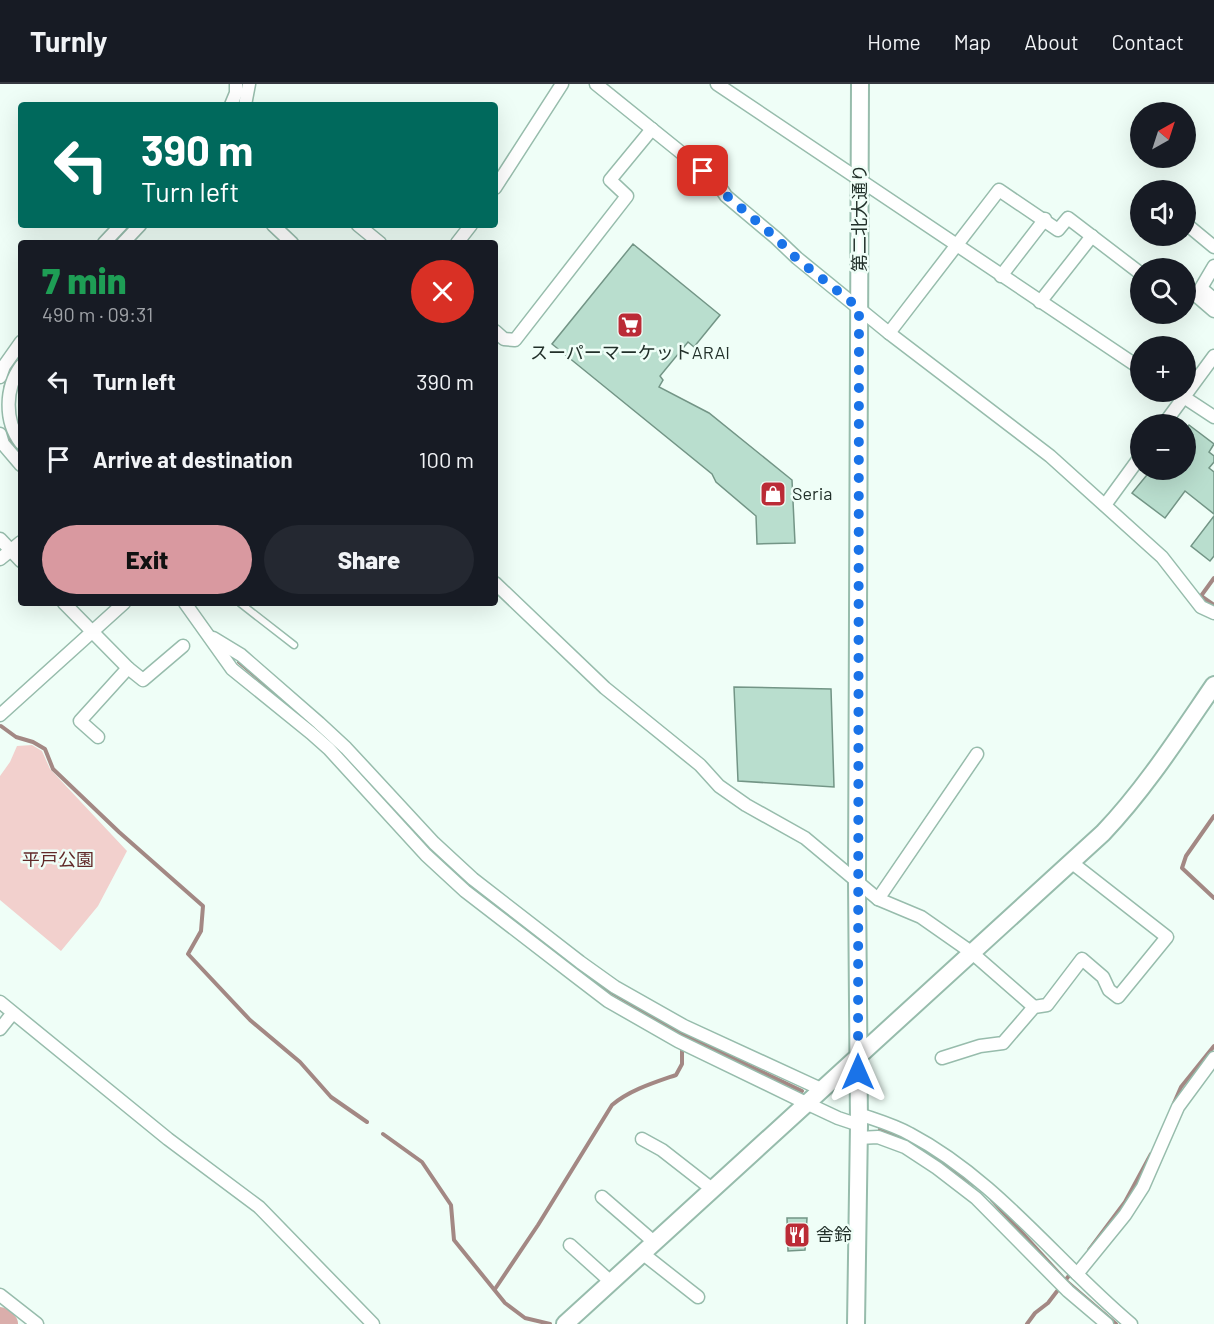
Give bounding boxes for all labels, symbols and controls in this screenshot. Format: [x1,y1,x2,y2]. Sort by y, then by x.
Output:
text: Turnly [30,24,107,58]
text: Home [867,29,921,54]
text: Map [954,29,991,54]
text: About [1024,29,1079,54]
text: Contact [1112,29,1184,54]
north arrow [1130,102,1196,168]
map controls [1130,102,1196,480]
text: 390 m [141,124,253,174]
icon: left [42,126,120,204]
pin [677,145,728,196]
icon: arrive [686,154,719,187]
street label: 第二北大通り [848,164,870,272]
text: Turn left [141,175,239,207]
button: sound [1130,180,1196,246]
text: 7 min [42,258,127,301]
button: search [1130,258,1196,324]
button: close [411,260,474,323]
text: 490 m · 09:31 [42,302,153,326]
supermarket icon: スーパーマーケットARAI [615,310,645,340]
button: + [1130,336,1196,402]
place label: スーパーマーケットARAI [530,341,730,363]
icon: left [42,365,75,398]
text: Turn left [93,368,176,394]
text: 390 m [416,368,474,394]
button: − [1130,414,1196,480]
icon: arrive [42,443,75,476]
text: Arrive at destination [93,446,292,472]
text: 100 m [419,446,474,472]
shop icon: Seria [758,479,788,509]
place label: Seria [792,482,832,504]
button: Exit [42,525,252,594]
button: Share [264,525,474,594]
park label: 平戸公園 [22,848,94,870]
position arrow [826,1040,890,1104]
restaurant icon: 舎鈴 [782,1220,812,1250]
place label: 舎鈴 [816,1223,852,1245]

